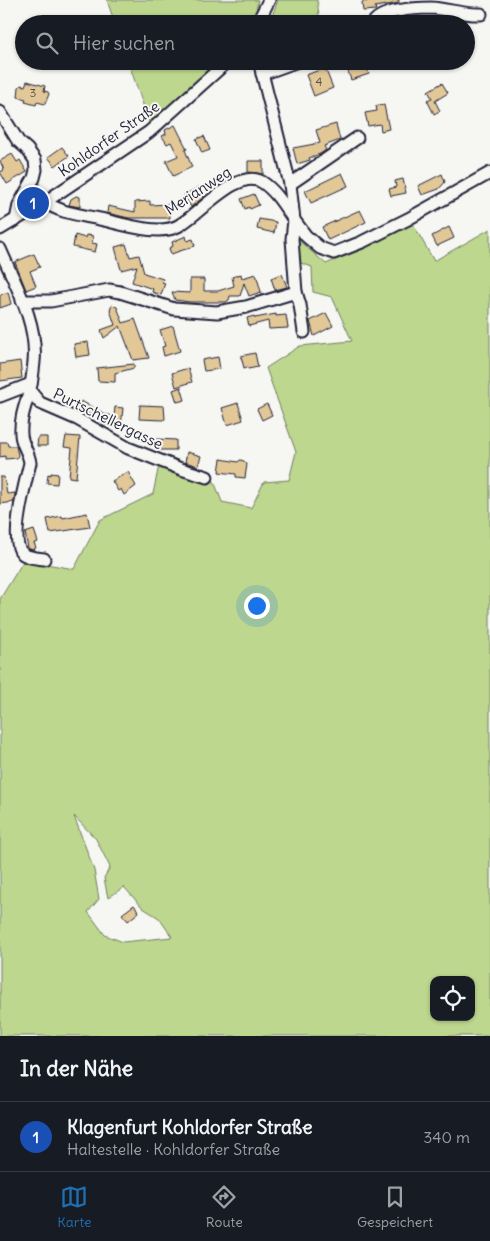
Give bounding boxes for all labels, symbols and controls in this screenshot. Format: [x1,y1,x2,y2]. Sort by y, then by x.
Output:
search box [15,15,475,70]
icon: search [33,29,61,57]
text: Hier suchen [73,31,175,55]
house number: 4 [316,74,323,89]
house number: 3 [30,85,37,100]
street label: Kohldorfer Straße [54,97,163,181]
street label: Merianweg [161,162,234,219]
pin: 1 [17,184,49,222]
street label: Purtschellergasse [50,384,166,453]
your location [244,593,270,619]
map controls [430,976,475,1021]
button: locate [430,976,475,1021]
text: In der Nähe [20,1055,133,1082]
text: Klagenfurt Kohldorfer Straße [67,1115,312,1139]
text: 1 [33,1127,39,1147]
text: 340 m [423,1127,470,1147]
text: Haltestelle · Kohldorfer Straße [67,1139,280,1159]
tab: Karte [57,1183,92,1231]
tab: Route [206,1183,243,1231]
tab: Gespeichert [357,1183,433,1231]

